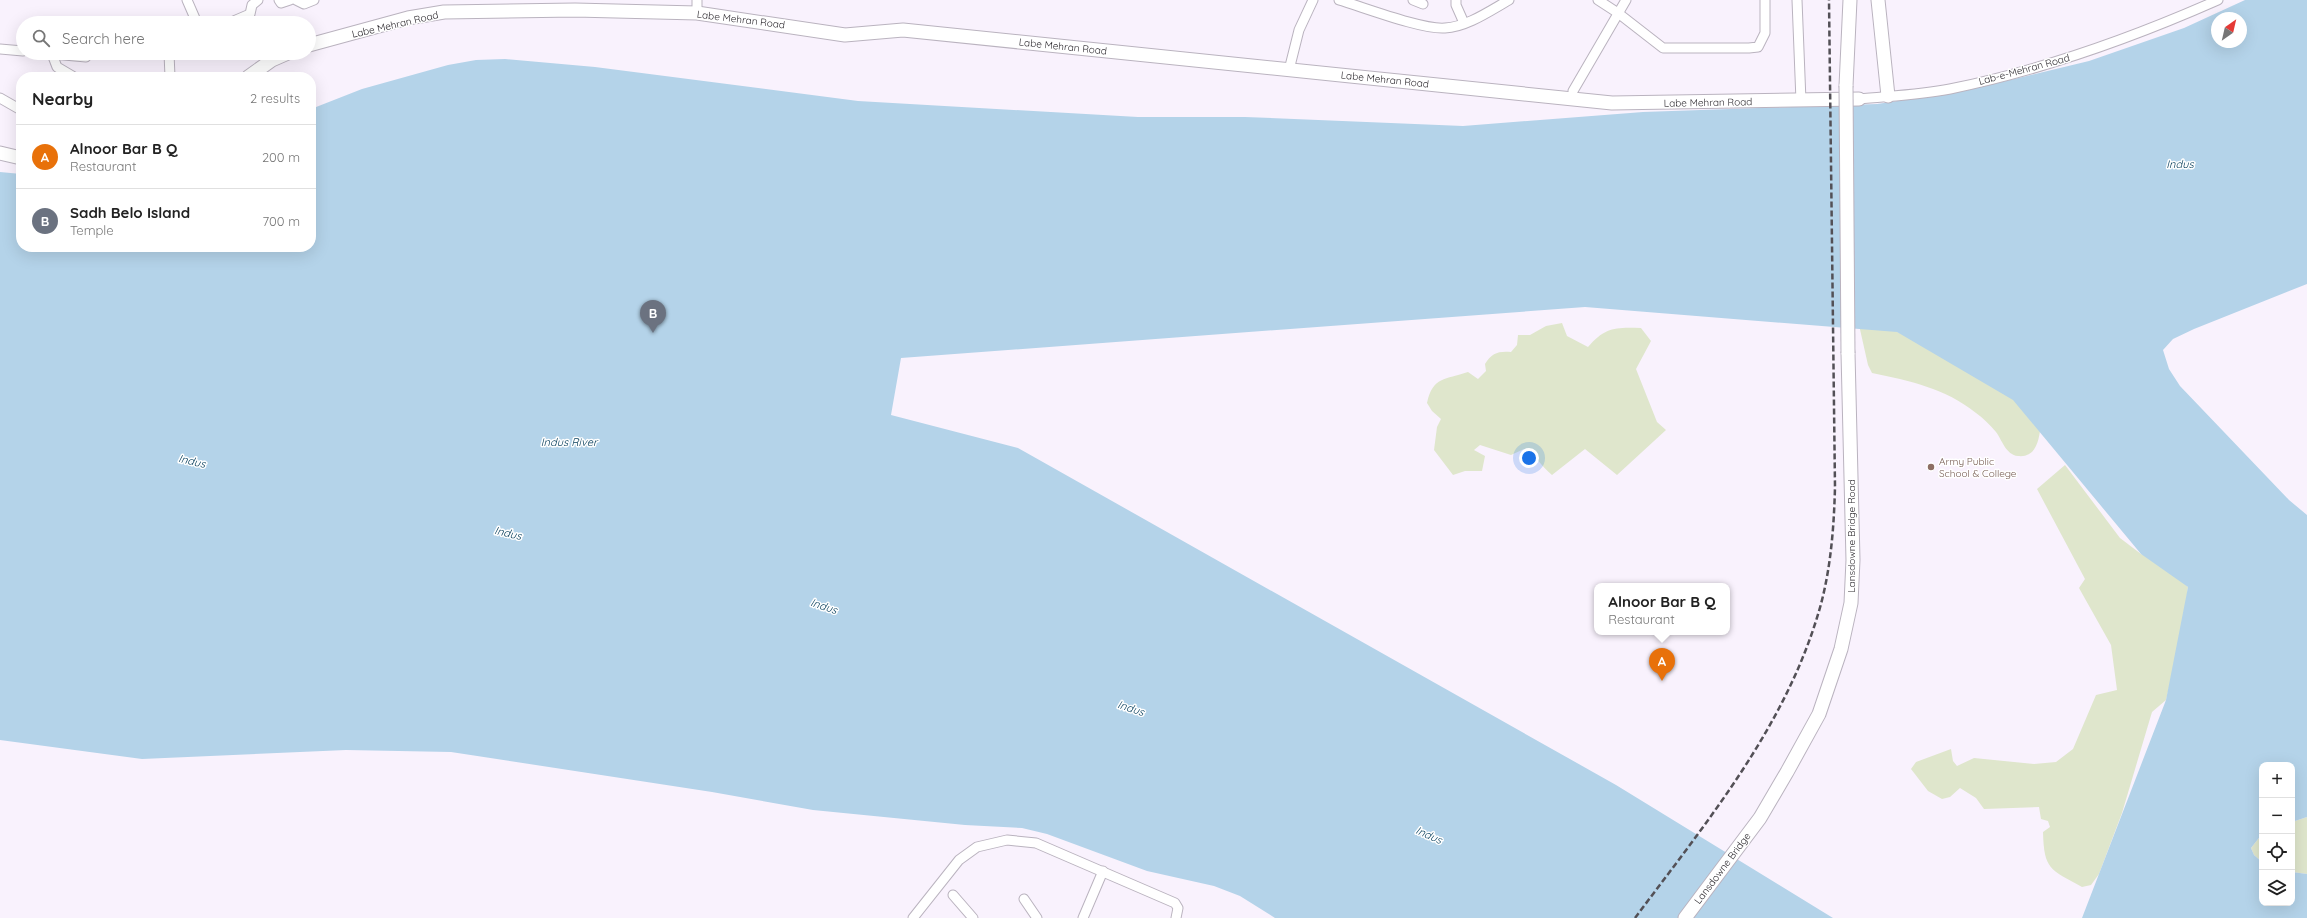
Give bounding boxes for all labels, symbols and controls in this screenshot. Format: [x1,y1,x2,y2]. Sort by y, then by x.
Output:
street label: Labe Mehran Road [351,8,440,41]
street label: Labe Mehran Road [696,8,786,31]
north arrow [2211,12,2247,48]
search box [16,16,316,60]
icon: search [30,27,52,49]
text: Search here [62,29,145,48]
street label: Labe Mehran Road [1018,35,1108,58]
street label: Lab-e-Mehran Road [1977,51,2071,88]
street label: Labe Mehran Road [1340,68,1430,91]
text: Nearby [32,88,93,109]
text: 2 results [250,90,300,106]
street label: Labe Mehran Road [1664,95,1752,110]
text: Alnoor Bar B Q [70,139,177,158]
text: A [41,149,49,165]
text: 200 m [262,149,300,165]
water label: Indus [2166,157,2195,171]
text: Restaurant [70,158,136,174]
text: Sadh Belo Island [70,203,190,222]
text: B [41,213,49,229]
text: 700 m [262,213,300,229]
text: Temple [70,222,114,238]
pin: B [640,300,666,333]
water label: Indus River [541,435,599,449]
your location [1519,448,1539,468]
water label: Indus [177,451,208,471]
place label: Army Public School & College [1939,455,2017,480]
marker: Army Public School & College [1926,462,1936,472]
street label: Lansdowne Bridge Road [1845,479,1858,593]
water label: Indus [493,523,524,543]
popup [1594,583,1730,635]
text: Alnoor Bar B Q [1608,592,1716,611]
water label: Indus [809,595,840,617]
text: Restaurant [1608,611,1675,627]
pin: A [1649,648,1675,681]
water label: Indus [1116,697,1147,719]
map controls [2259,762,2295,906]
button: + [2259,762,2295,798]
button: − [2259,798,2295,834]
water label: Indus [1414,823,1445,847]
street label: Lansdowne Bridge [1691,830,1754,907]
button: locate [2259,834,2295,870]
button: layers [2259,870,2295,906]

